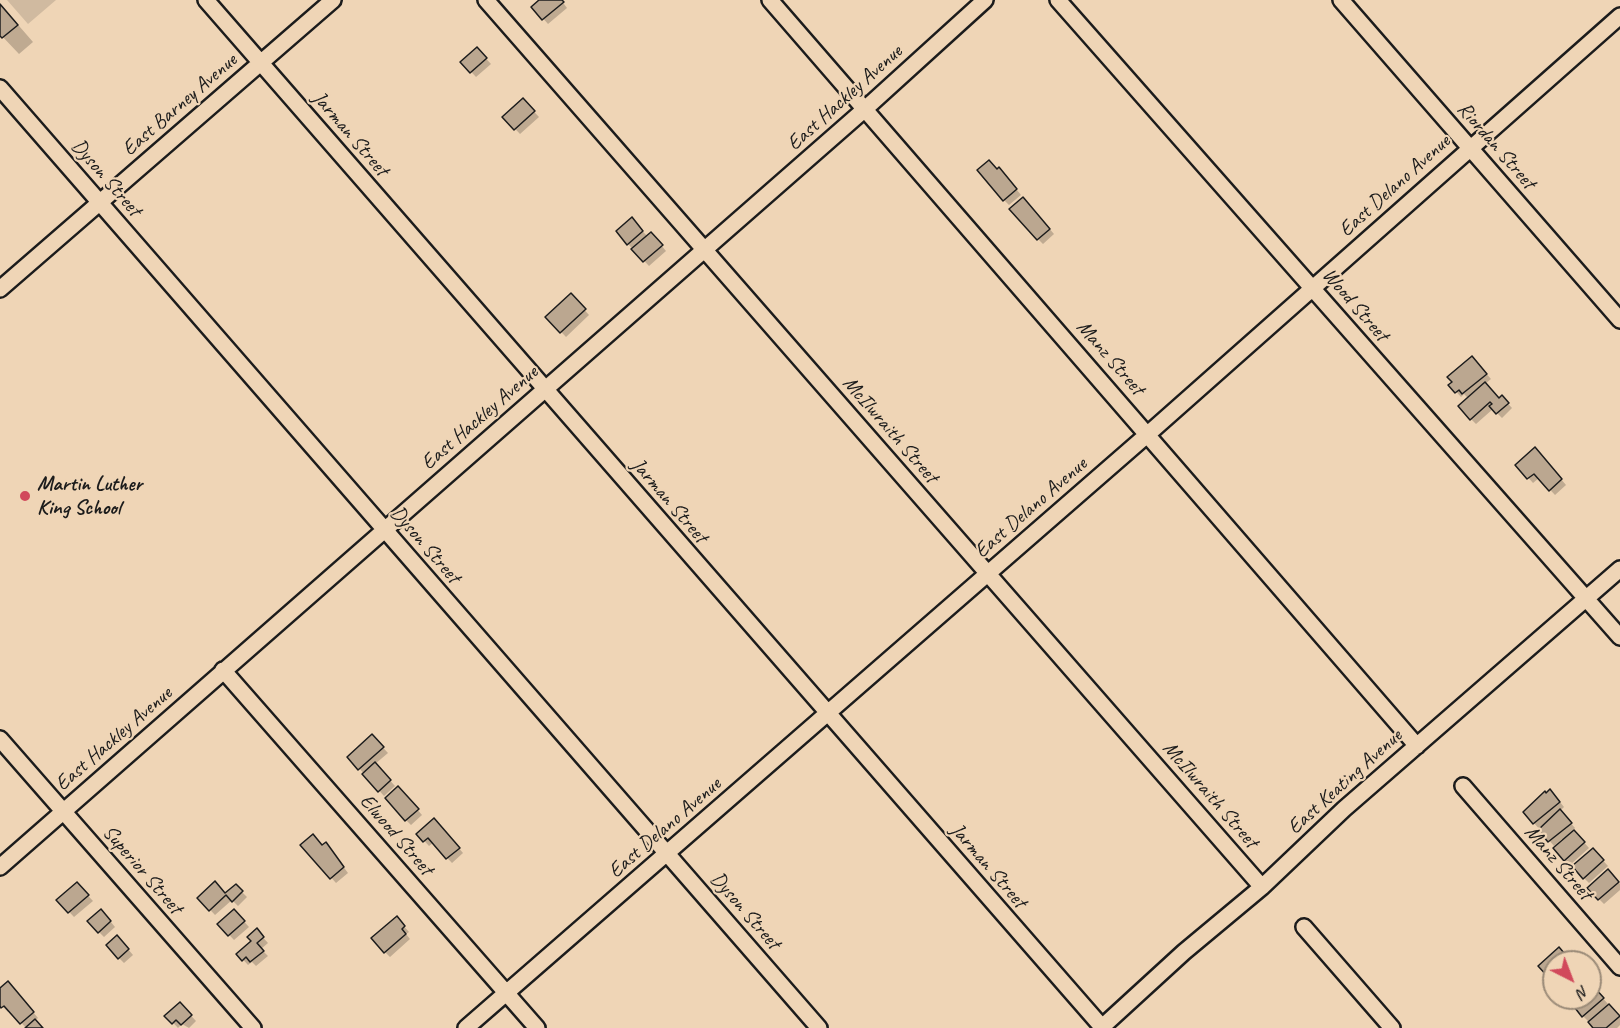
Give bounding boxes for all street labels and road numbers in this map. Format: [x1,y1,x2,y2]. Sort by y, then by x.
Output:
street label: East Hackley Avenue [782,40,908,156]
street label: East Barney Avenue [117,48,243,162]
street label: Jarman Street [306,86,394,182]
street label: Riordan Street [1451,97,1541,195]
street label: East Delano Avenue [1334,129,1456,243]
street label: Dyson Street [66,134,146,222]
street label: Wood Street [1316,263,1394,347]
street label: Manz Street [1071,315,1149,401]
street label: East Hackley Avenue [416,360,544,476]
street label: McIlwraith Street [837,371,943,489]
street label: East Delano Avenue [970,452,1092,564]
street label: Jarman Street [625,453,713,549]
street label: Dyson Street [385,501,465,589]
street label: East Hackley Avenue [50,681,178,797]
street label: East Keating Avenue [1283,724,1407,840]
street label: McIlwraith Street [1157,736,1263,854]
street label: East Delano Avenue [604,772,726,884]
street label: Elwood Street [354,789,438,881]
street label: Jarman Street [944,818,1032,914]
street label: Superior Street [97,820,187,920]
street label: Manz Street [1519,820,1597,906]
street label: Dyson Street [705,867,785,955]

